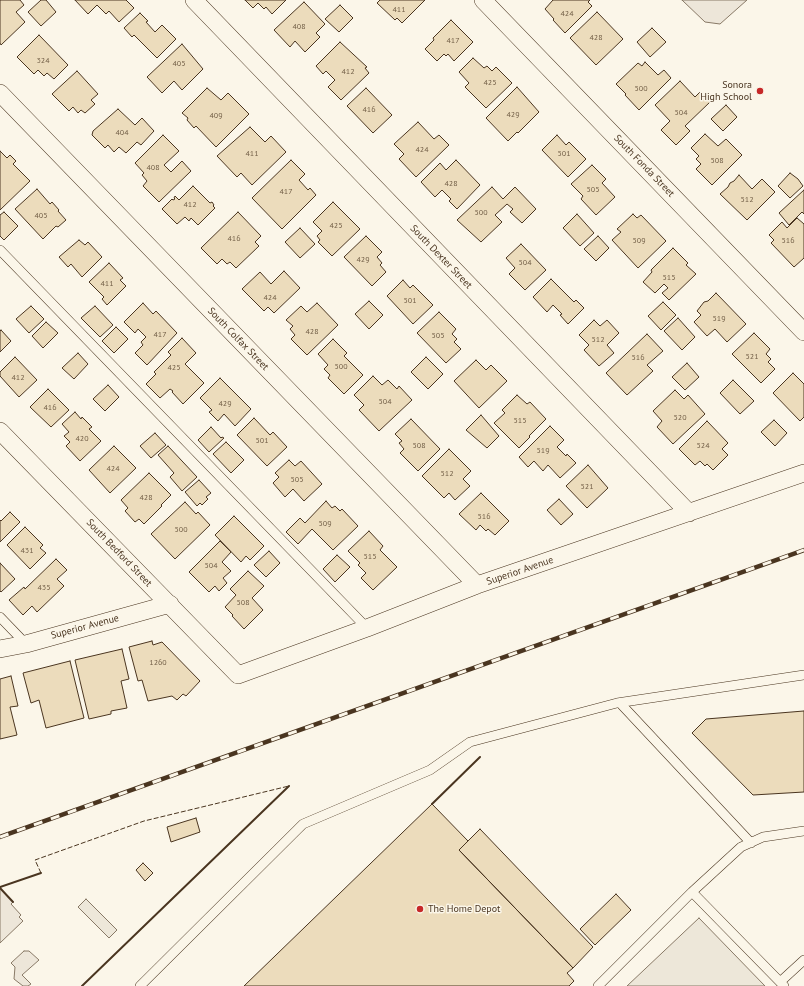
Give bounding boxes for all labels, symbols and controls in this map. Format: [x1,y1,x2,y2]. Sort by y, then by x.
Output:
house number: 411 [392,5,406,15]
house number: 424 [560,9,574,19]
house number: 408 [292,22,306,32]
house number: 428 [589,33,603,43]
house number: 417 [446,36,460,46]
house number: 324 [36,56,50,66]
house number: 405 [172,59,186,69]
house number: 412 [341,67,355,77]
house number: 425 [483,78,497,88]
place label: Sonora High School [700,79,752,102]
house number: 500 [634,84,648,94]
marker: Sonora High School [755,86,765,96]
house number: 416 [362,105,376,115]
house number: 504 [674,108,688,118]
house number: 429 [506,110,520,120]
house number: 409 [209,111,223,121]
house number: 404 [115,128,129,138]
street label: South Fonda Street [611,132,677,200]
house number: 424 [415,145,429,155]
house number: 411 [245,149,259,159]
house number: 501 [557,149,571,159]
house number: 508 [710,156,724,166]
house number: 408 [146,163,160,173]
house number: 428 [444,179,458,189]
house number: 505 [586,185,600,195]
house number: 417 [279,187,293,197]
house number: 512 [740,195,754,205]
house number: 412 [183,200,197,210]
house number: 500 [474,208,488,218]
house number: 405 [34,211,48,221]
house number: 425 [329,221,343,231]
street label: South Dexter Street [407,223,475,291]
house number: 416 [227,234,241,244]
house number: 509 [632,236,646,246]
house number: 516 [781,236,795,246]
house number: 429 [356,255,370,265]
house number: 504 [518,258,532,268]
house number: 515 [662,273,676,283]
house number: 411 [100,279,114,289]
house number: 424 [263,293,277,303]
house number: 501 [403,296,417,306]
street label: South Colfax Street [205,305,271,373]
house number: 519 [712,314,726,324]
house number: 428 [305,327,319,337]
house number: 417 [153,330,167,340]
house number: 505 [431,331,445,341]
house number: 512 [591,335,605,345]
house number: 521 [745,352,759,362]
house number: 516 [631,353,645,363]
house number: 500 [334,362,348,372]
house number: 425 [167,363,181,373]
house number: 412 [11,373,25,383]
house number: 504 [378,397,392,407]
house number: 429 [218,399,232,409]
house number: 416 [43,403,57,413]
house number: 520 [673,413,687,423]
house number: 515 [513,416,527,426]
house number: 420 [75,434,89,444]
house number: 501 [255,436,269,446]
house number: 508 [412,441,426,451]
house number: 524 [696,441,710,451]
house number: 519 [536,446,550,456]
house number: 424 [106,464,120,474]
house number: 512 [440,469,454,479]
house number: 505 [290,475,304,485]
house number: 521 [580,482,594,492]
house number: 428 [139,493,153,503]
house number: 516 [477,512,491,522]
street label: South Bedford Street [84,517,154,589]
house number: 509 [318,519,332,529]
house number: 500 [174,525,188,535]
house number: 431 [20,546,34,556]
house number: 515 [363,552,377,562]
street label: Superior Avenue [485,554,555,588]
house number: 504 [204,561,218,571]
house number: 435 [37,583,51,593]
house number: 508 [236,598,250,608]
street label: Superior Avenue [50,612,120,642]
house number: 1260 [149,658,167,668]
place label: The Home Depot [428,903,500,915]
marker: The Home Depot [415,904,425,914]

